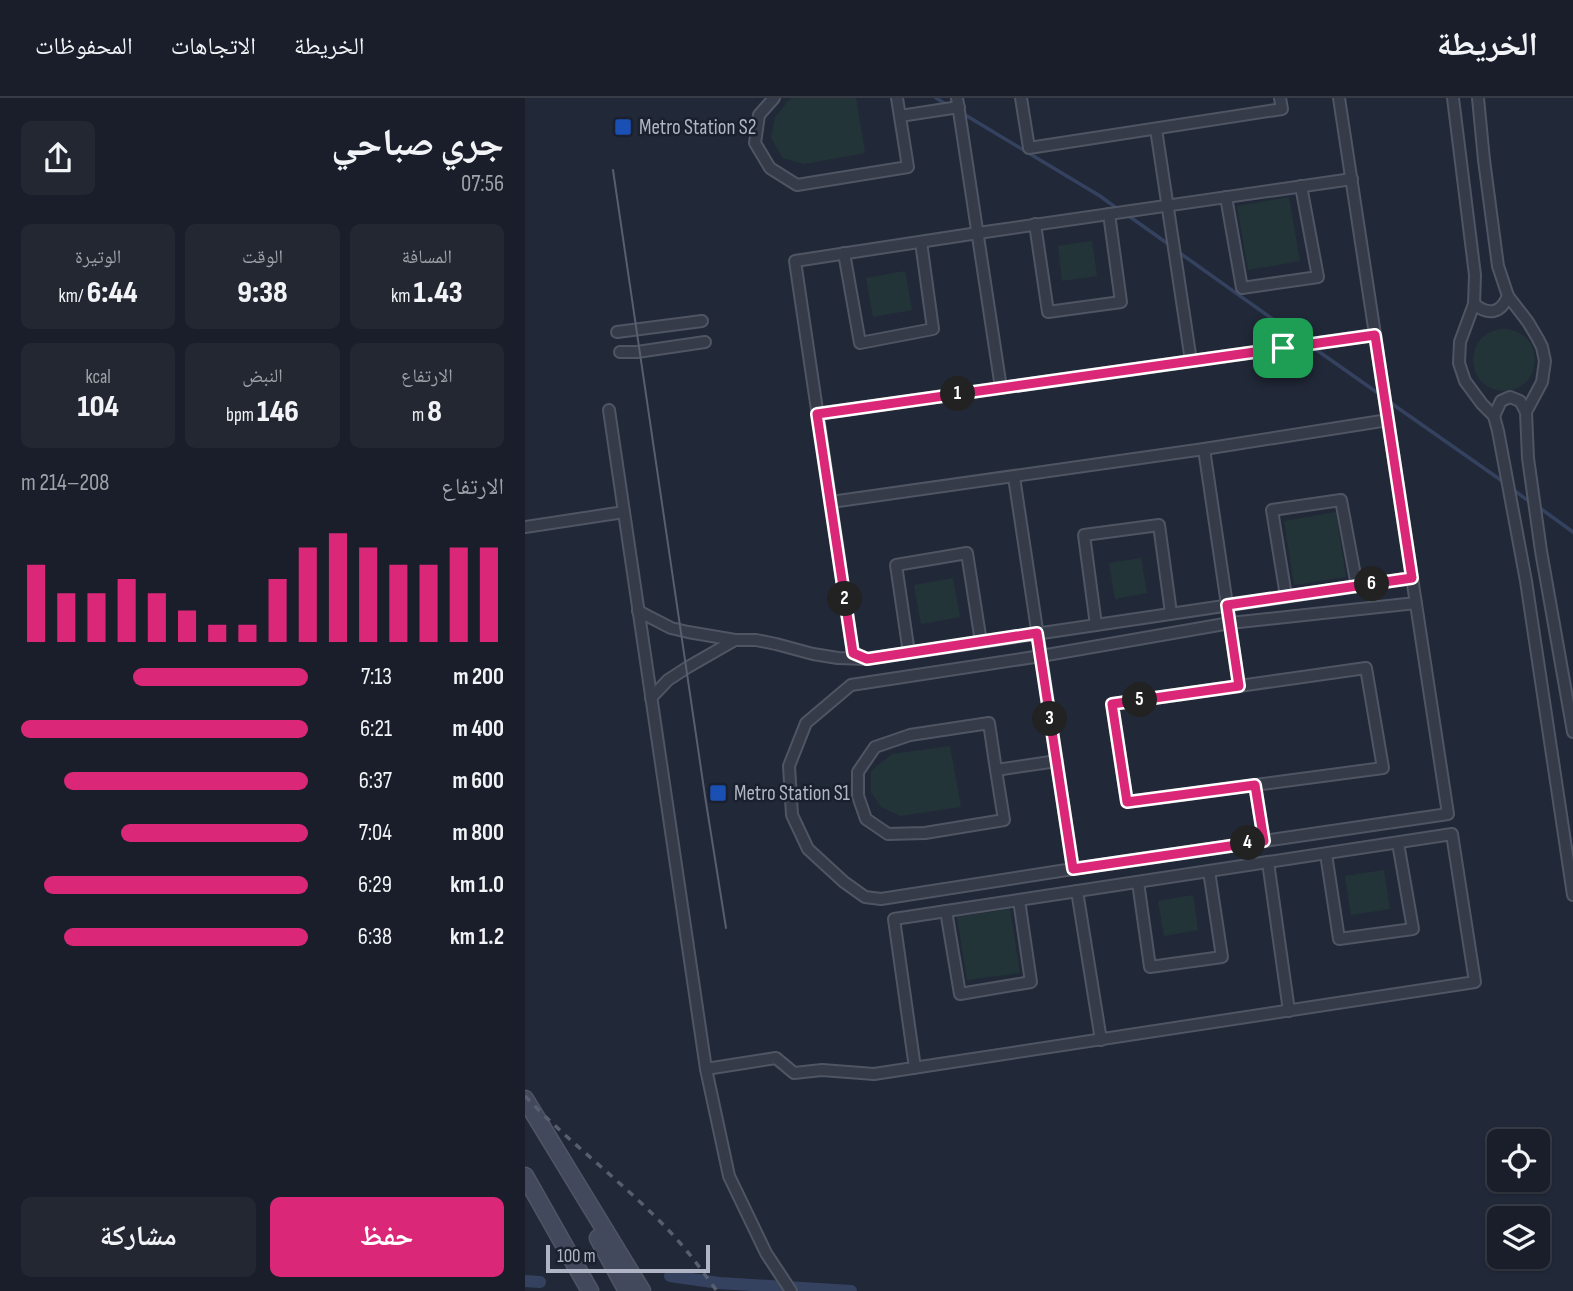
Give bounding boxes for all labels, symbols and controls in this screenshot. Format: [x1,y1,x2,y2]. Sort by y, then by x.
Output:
text: الخريطة [1437,25,1538,65]
text: المحفوظات [35,32,133,61]
text: الاتجاهات [171,32,256,61]
text: الخريطة [294,32,365,61]
place label: Metro Station S2 [639,115,756,140]
marker: Metro Station S2 [613,117,633,137]
button: share [21,121,95,195]
text: جري صباحي [331,121,504,166]
text: 07:56 [461,170,504,198]
text: الوتيرة [75,246,121,269]
text: الوقت [242,246,283,269]
text: المسافة [402,246,452,269]
text: 6:44 [87,275,138,311]
text: 9:38 [237,275,288,311]
text: 1.43 [414,275,463,311]
text: /km [59,285,87,308]
text: km [391,285,414,308]
pin [1253,318,1313,378]
icon: arrive [1264,329,1302,367]
text: النبض [242,365,283,388]
text: الارتفاع [401,365,453,388]
text: kcal [86,366,111,389]
pin: 1 [941,376,975,412]
text: 1 [954,382,961,405]
text: 104 [77,389,119,425]
text: 146 [257,394,299,430]
text: 8 [427,394,442,430]
text: bpm [226,404,257,427]
text: m [412,404,427,427]
text: 208–214 m [21,469,109,497]
text: الارتفاع [441,473,504,501]
pin: 6 [1355,566,1389,602]
text: 6 [1367,572,1376,595]
pin: 2 [827,582,863,616]
text: 2 [840,587,849,610]
text: 7:13 [361,663,392,691]
text: 200 m [453,663,504,691]
pin: 5 [1123,682,1157,718]
text: 5 [1135,688,1144,711]
pin: 3 [1033,702,1067,736]
text: 3 [1045,707,1054,730]
text: 6:21 [360,715,392,743]
text: 400 m [453,715,504,743]
text: 6:37 [359,767,392,795]
text: 600 m [452,767,504,795]
place label: Metro Station S1 [734,781,851,806]
marker: Metro Station S1 [708,783,728,803]
text: 7:04 [359,819,392,847]
text: 800 m [452,819,504,847]
pin: 4 [1231,826,1265,860]
text: 4 [1243,831,1252,854]
text: 6:29 [358,871,392,899]
text: 1.0 km [450,871,504,899]
text: 6:38 [358,923,392,951]
text: 1.2 km [450,923,504,951]
map controls [1487,1129,1550,1269]
button: locate [1487,1129,1550,1192]
button: مشاركة [21,1197,256,1277]
button: حفظ [270,1197,504,1277]
button: layers [1487,1206,1550,1269]
scale bar [546,1242,711,1274]
text: 100 m [557,1245,596,1268]

